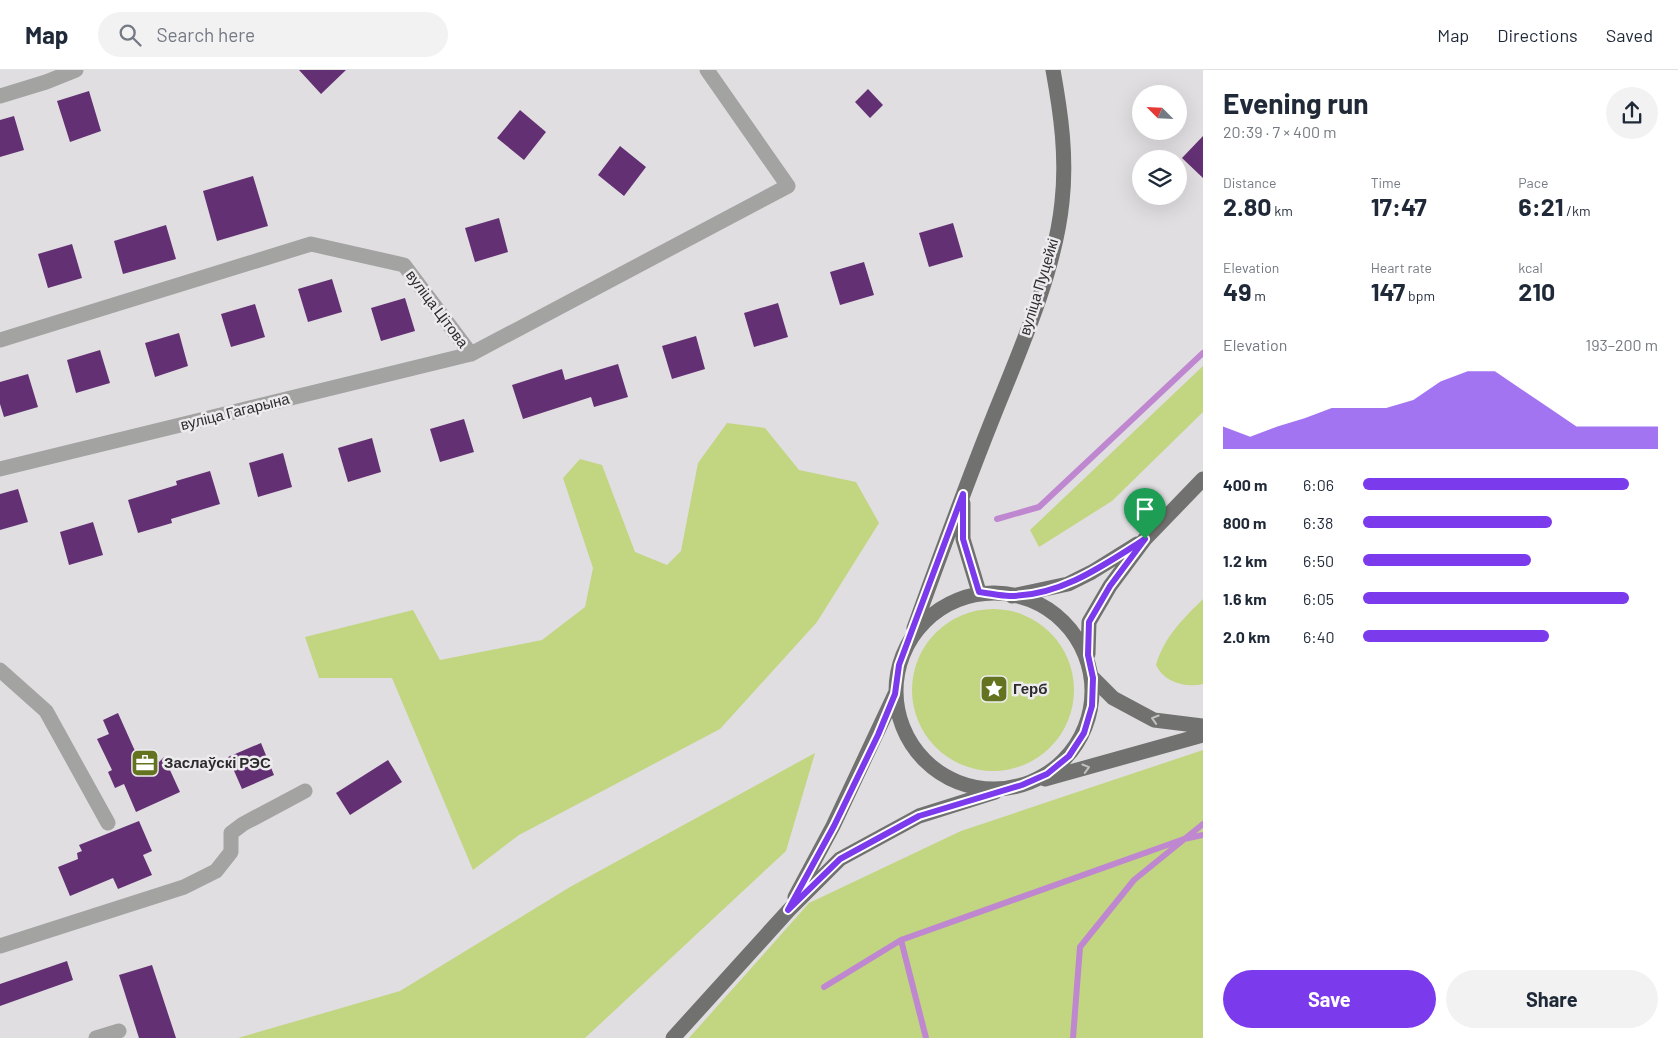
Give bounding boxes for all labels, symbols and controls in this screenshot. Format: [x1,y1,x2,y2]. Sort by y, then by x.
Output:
search box [98,12,448,57]
text: Map [25,20,68,49]
icon: search [116,21,144,49]
text: Search here [156,23,255,46]
text: Map [1437,24,1469,46]
text: Directions [1497,24,1578,46]
text: Saved [1606,24,1653,46]
north arrow [1132,85,1188,140]
map controls [1132,85,1187,205]
text: Evening run [1223,86,1369,120]
button: share [1606,87,1658,139]
text: 20:39 · 7 × 400 m [1223,122,1336,141]
button: layers [1132,150,1187,205]
text: Distance [1223,174,1276,191]
text: Time [1371,174,1401,191]
text: Pace [1518,174,1548,191]
text: 2.80 [1223,191,1272,221]
text: 17:47 [1371,191,1427,221]
text: 6:21 [1518,191,1564,221]
text: km [1272,202,1293,219]
text: /km [1564,202,1591,219]
street label: вуліца Пуцейкі [1015,236,1061,337]
text: Elevation [1223,259,1279,276]
text: Heart rate [1371,259,1432,276]
text: kcal [1518,259,1543,276]
street label: вуліца Цітова [403,266,473,351]
text: 49 [1223,276,1251,306]
text: 147 [1371,276,1405,306]
text: 210 [1518,276,1555,306]
text: m [1251,287,1266,304]
text: bpm [1405,287,1435,304]
text: Elevation [1223,335,1287,354]
text: 193–200 m [1586,335,1658,354]
street label: вуліца Гагарына [178,389,292,433]
text: 400 m [1223,475,1267,494]
text: 6:06 [1303,475,1334,494]
pin [1124,488,1166,539]
icon: arrive [1131,495,1159,523]
text: 800 m [1223,513,1266,532]
text: 6:38 [1303,513,1333,532]
text: 1.2 km [1223,551,1267,570]
text: 6:50 [1303,551,1334,570]
text: 1.6 km [1223,589,1267,608]
text: 6:05 [1303,589,1334,608]
text: 2.0 km [1223,627,1270,646]
text: 6:40 [1303,627,1335,646]
place icon: Герб [979,674,1009,704]
place label: Герб [1013,679,1048,697]
one-way arrow [1151,714,1160,724]
office icon: Заслаўскі РЭС [130,748,160,778]
place label: Заслаўскі РЭС [164,753,271,771]
one-way arrow [1081,763,1089,773]
button: Save [1223,970,1436,1028]
button: Share [1446,970,1658,1028]

